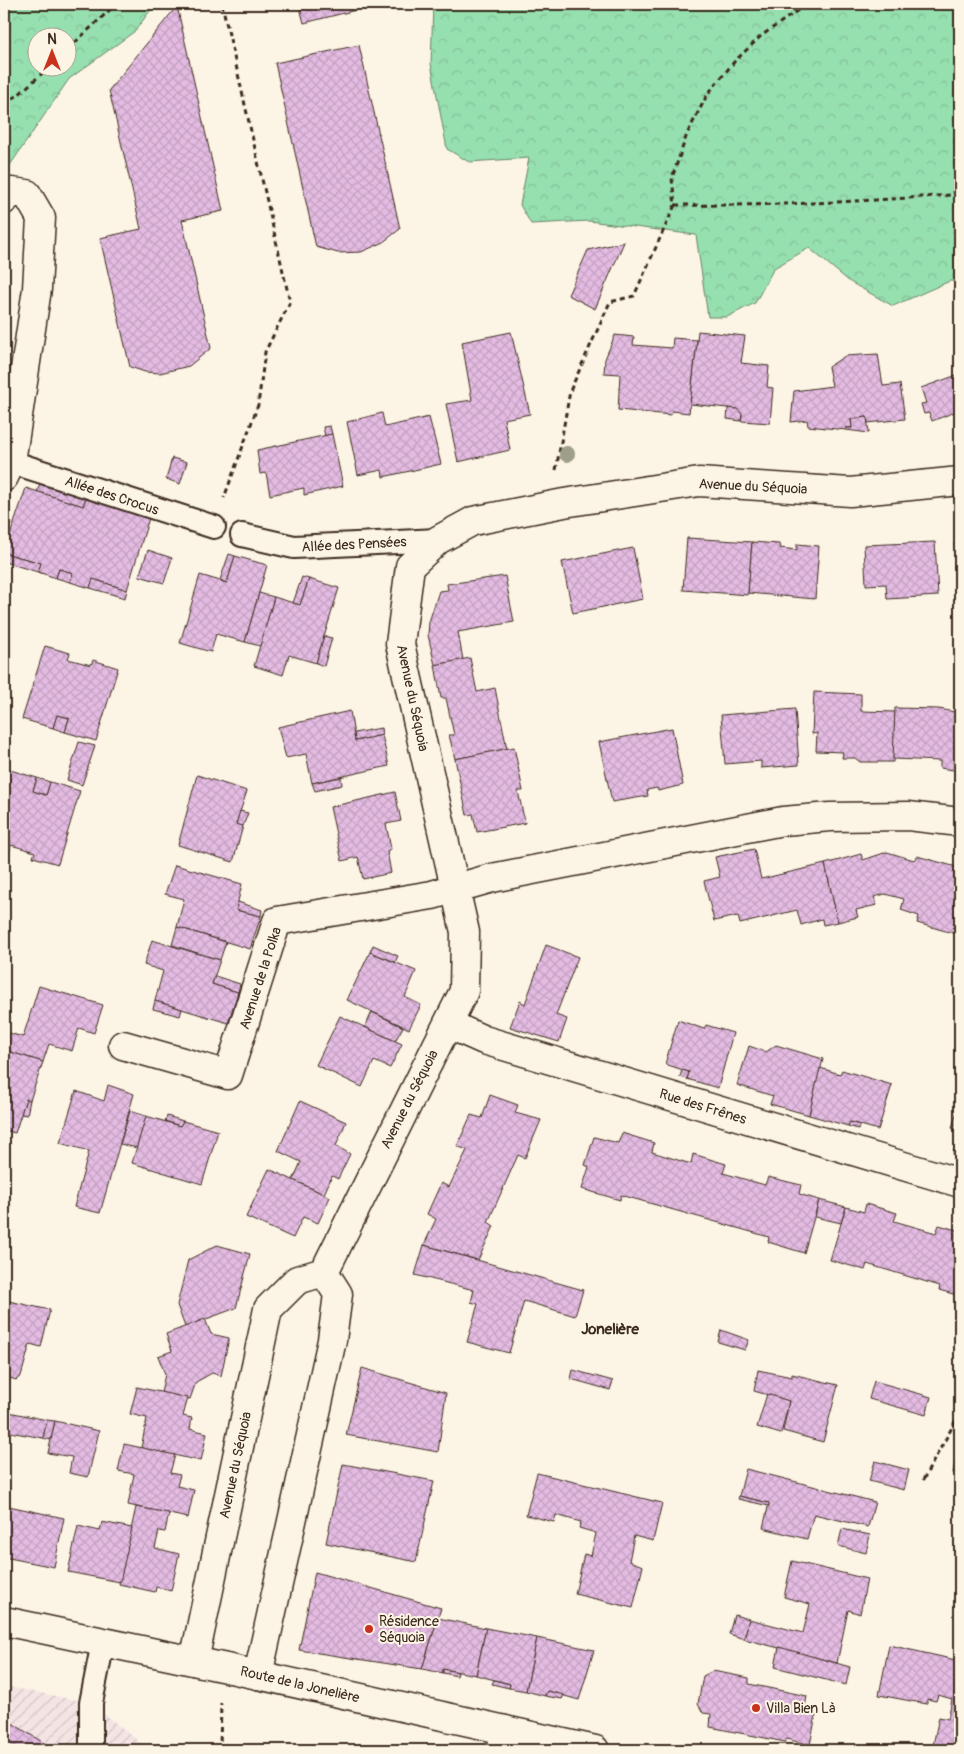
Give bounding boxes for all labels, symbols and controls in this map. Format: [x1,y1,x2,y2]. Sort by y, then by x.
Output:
north arrow [28,28,78,78]
text: N [47,31,57,48]
street label: Allée des Crocus [63,472,162,519]
street label: Avenue du Séquoia [698,475,808,498]
street label: Allée des Pensées [301,533,408,556]
street label: Avenue du Séquoia [393,643,432,753]
street label: Avenue de la Polka [236,925,285,1032]
street label: Avenue du Séquoia [377,1047,442,1152]
street label: Rue des Frênes [657,1085,749,1128]
district label: Jonelière [581,1320,639,1339]
street label: Avenue du Séquoia [216,1410,255,1520]
place label: Résidence Séquoia [379,1613,439,1646]
marker: Résidence Séquoia [363,1623,375,1635]
street label: Route de la Jonelière [239,1662,361,1706]
place label: Villa Bien Là [766,1700,835,1717]
marker: Villa Bien Là [750,1702,762,1714]

